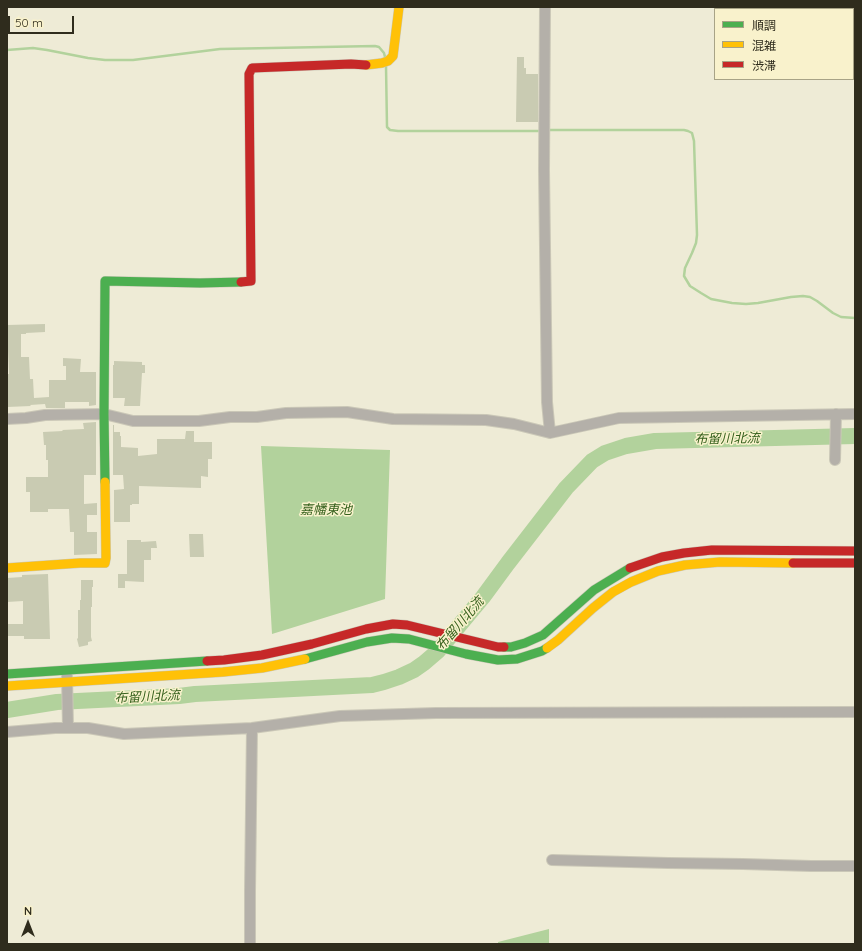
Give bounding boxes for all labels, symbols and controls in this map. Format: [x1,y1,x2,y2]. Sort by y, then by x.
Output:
scale bar [10,8,76,34]
legend [714,8,854,80]
text: 50 m [15,15,43,30]
text: 順調 [752,18,776,33]
text: 混雑 [752,38,776,53]
text: 渋滞 [752,58,776,73]
water label: 布留川北流 [694,431,760,447]
water label: 嘉幡東池 [300,502,352,518]
water label: 布留川北流 [433,594,487,654]
water label: 布留川北流 [114,688,180,706]
north arrow [8,903,48,943]
text: N [24,904,32,918]

